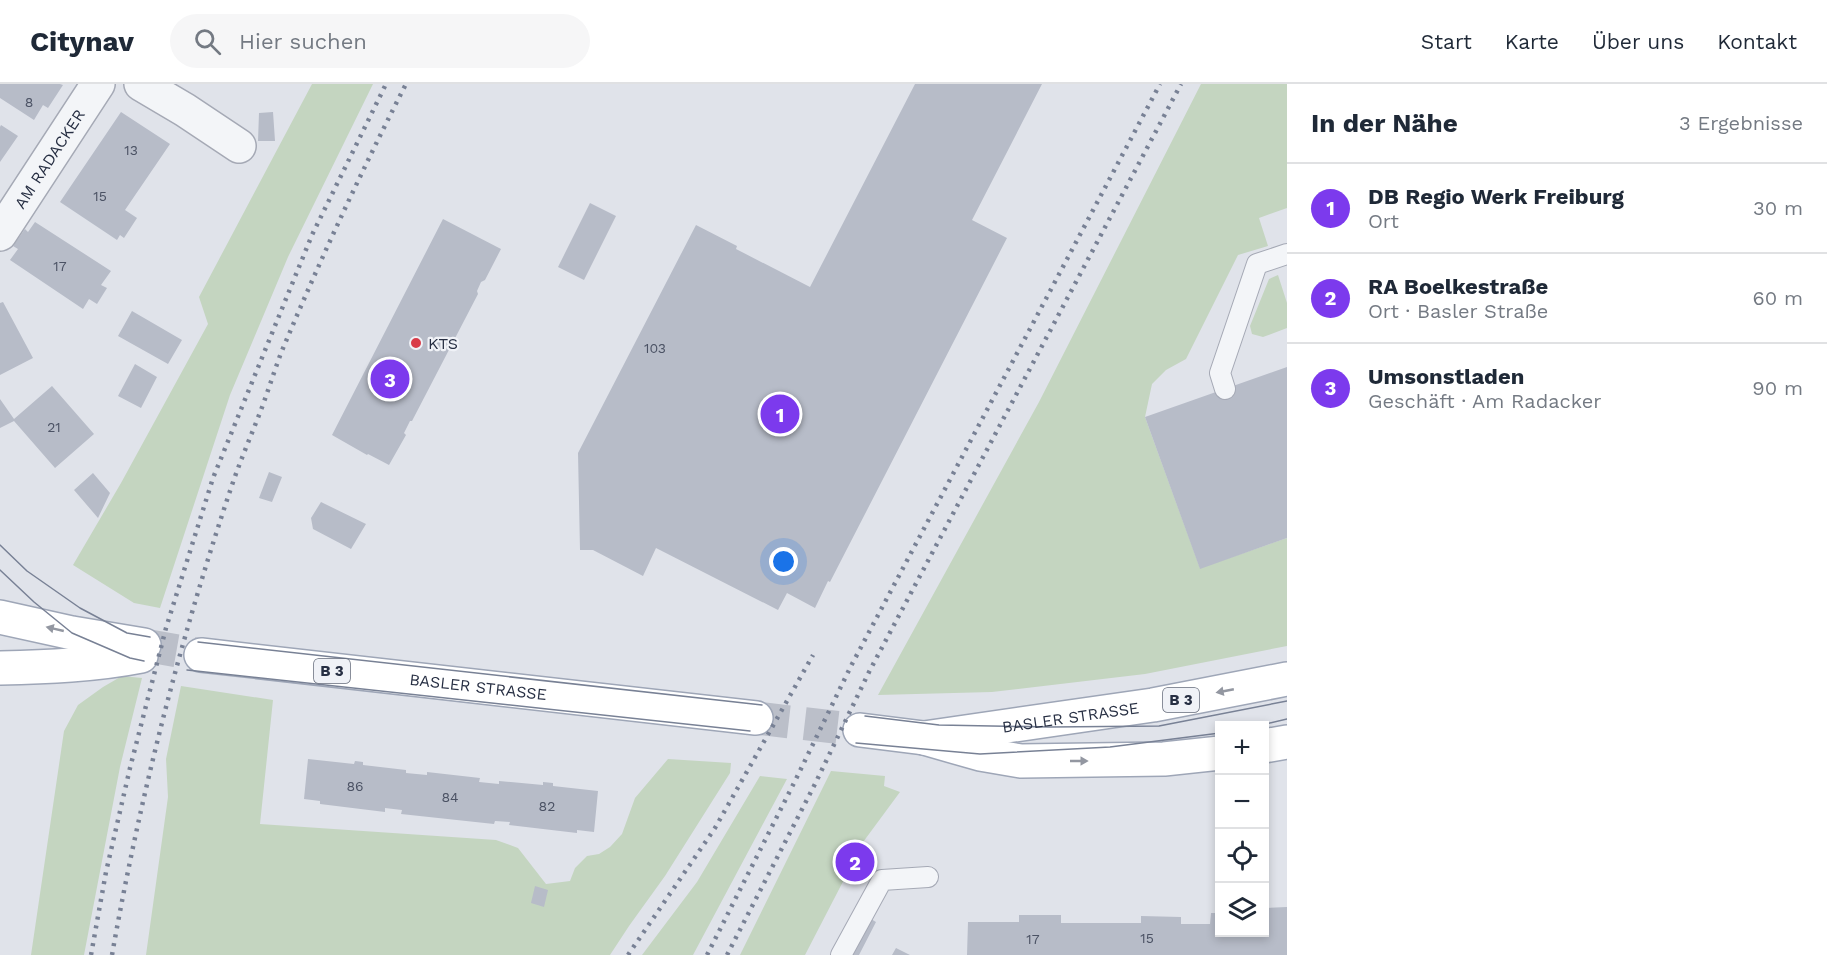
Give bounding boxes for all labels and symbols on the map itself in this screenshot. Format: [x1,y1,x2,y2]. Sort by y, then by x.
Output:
house number: 8 [25,94,33,110]
street label: AM RADACKER [10,105,89,212]
house number: 13 [124,142,138,158]
house number: 15 [93,188,107,204]
house number: 17 [53,258,67,274]
place label: KTS [428,334,458,353]
marker: KTS [409,336,423,350]
house number: 103 [644,340,666,356]
pin: 3 [370,356,410,402]
pin: 1 [760,392,800,436]
house number: 21 [47,419,61,435]
your location [769,547,798,576]
one-way arrow [45,623,64,633]
road number: B 3 [314,659,350,683]
street label: BASLER STRASSE [408,669,548,704]
one-way arrow [1215,687,1234,696]
road number: B 3 [1163,688,1199,712]
street label: BASLER STRASSE [1001,698,1140,736]
one-way arrow [1070,756,1089,766]
house number: 86 [346,778,364,794]
house number: 84 [441,789,459,805]
house number: 82 [539,798,555,814]
pin: 2 [836,840,874,884]
house number: 15 [1140,930,1154,946]
house number: 17 [1026,931,1040,947]

